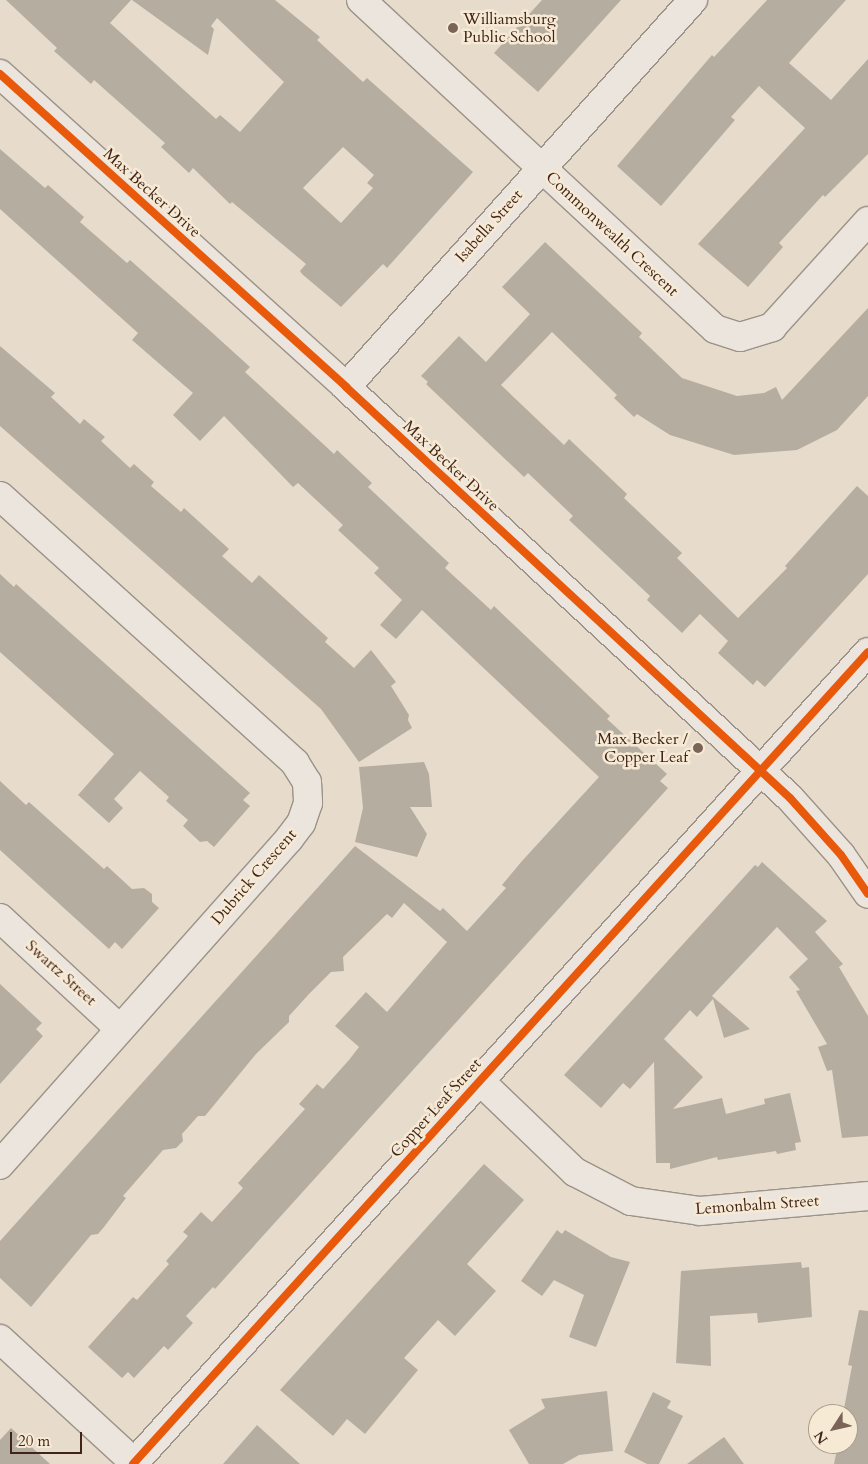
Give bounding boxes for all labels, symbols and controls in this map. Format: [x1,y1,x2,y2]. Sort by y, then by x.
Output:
place label: Williamsburg Public School [463,9,556,47]
marker: Williamsburg Public School [447,22,459,34]
street label: Max Becker Drive [99,144,205,242]
street label: Commonwealth Crescent [542,168,682,300]
street label: Isabella Street [451,186,527,266]
street label: Max Becker Drive [399,417,503,515]
place label: Max Becker / Copper Leaf [597,729,688,767]
marker: Max Becker / Copper Leaf [692,742,704,754]
street label: Dubrick Crescent [207,825,301,929]
street label: Swartz Street [22,936,100,1010]
street label: Copper Leaf Street [386,1054,486,1162]
street label: Lemonbalm Street [694,1191,820,1219]
north arrow [808,1404,858,1454]
scale bar [12,1422,85,1454]
text: N [810,1427,832,1448]
text: 20 m [18,1431,50,1451]

